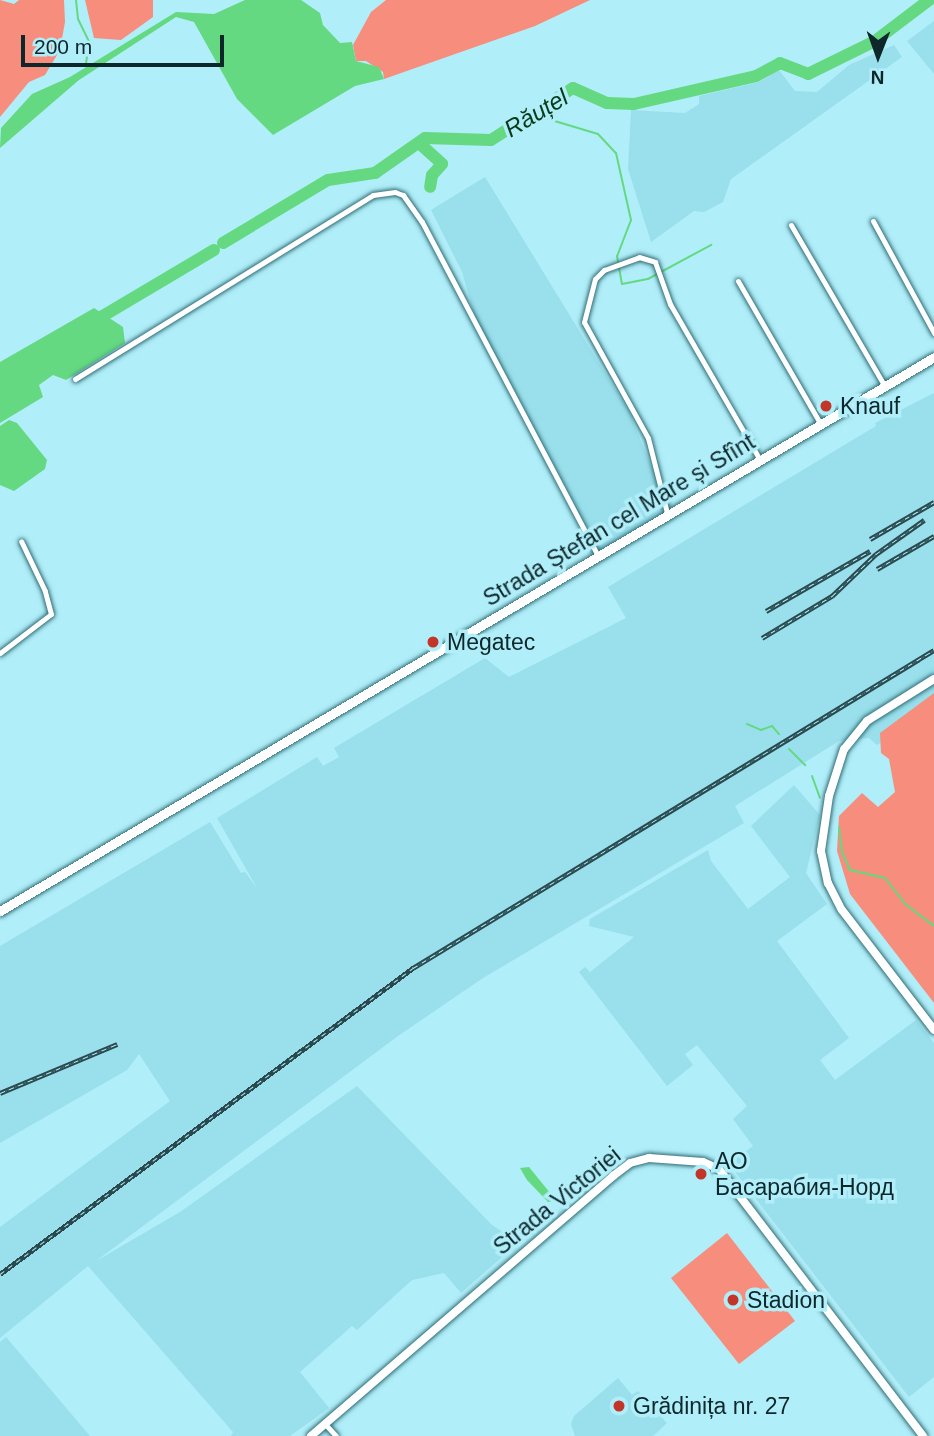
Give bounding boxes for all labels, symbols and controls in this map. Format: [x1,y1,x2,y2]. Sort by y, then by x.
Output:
scale bar [24,21,228,65]
north arrow [843,21,913,91]
text: 200 m [34,35,92,58]
text: N [871,67,885,88]
water label: Răuțel [499,83,573,143]
place label: Knauf [840,392,900,420]
marker: Knauf [818,398,834,414]
street label: Strada Ștefan cel Mare și Sfînt [478,428,760,612]
place label: Megatec [447,628,535,656]
marker: Megatec [425,634,441,650]
street label: Strada Victoriei [488,1141,626,1261]
place label: АО Басарабия-Норд [715,1147,894,1201]
marker: АО Басарабия-Норд [693,1166,709,1182]
place label: Stadion [747,1286,825,1314]
marker: Stadion [725,1292,741,1308]
place label: Grădinița nr. 27 [633,1392,790,1420]
marker: Grădinița nr. 27 [611,1398,627,1414]

